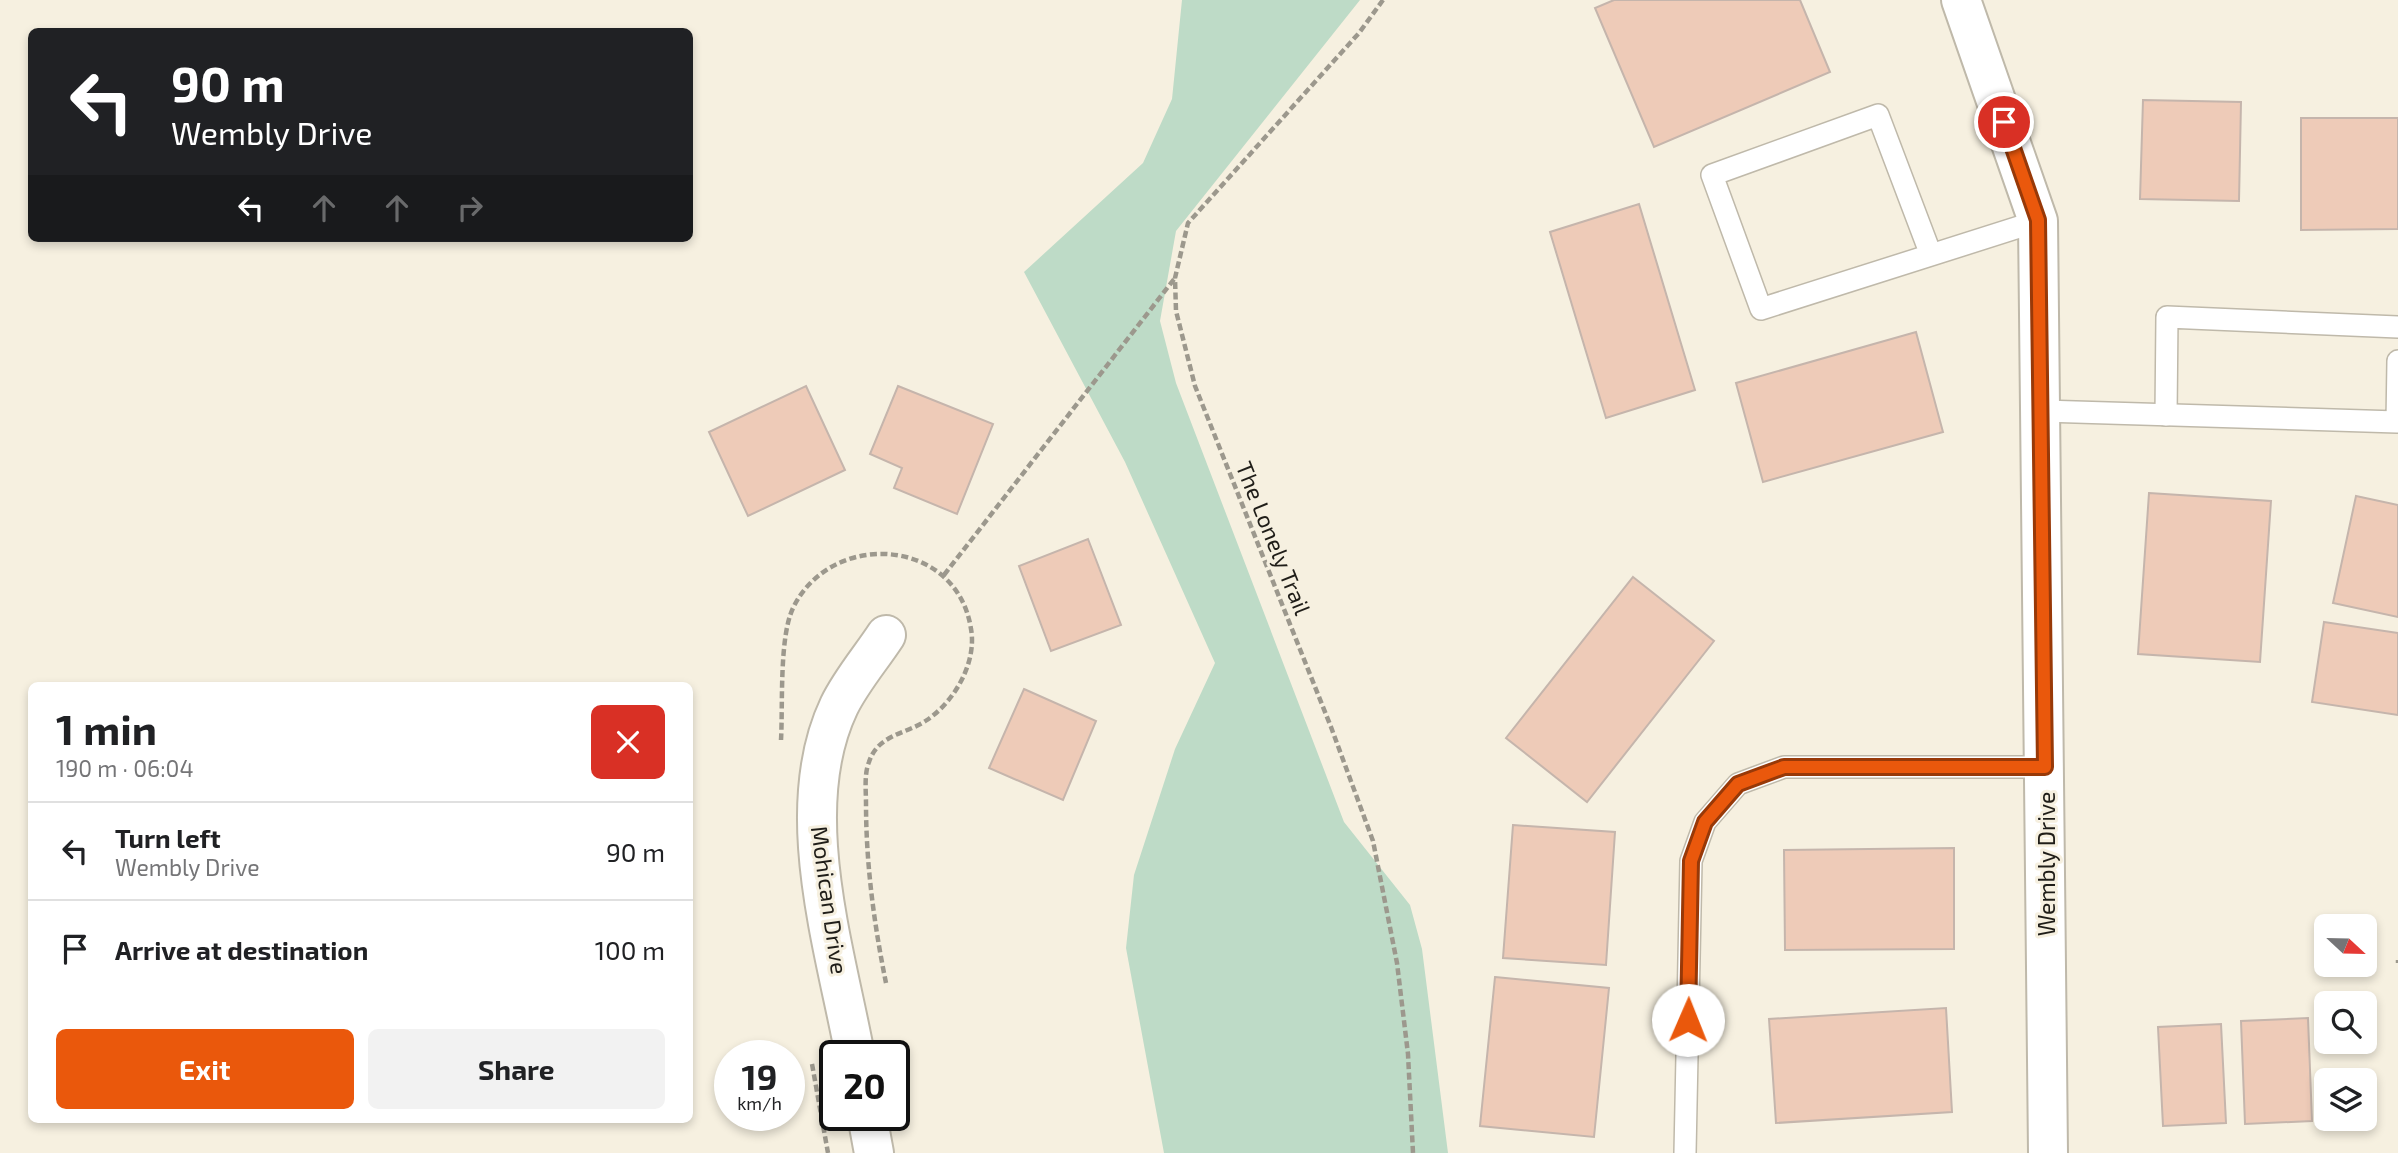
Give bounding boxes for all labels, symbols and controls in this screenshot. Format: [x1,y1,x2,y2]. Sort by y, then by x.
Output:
text: 90 m [171,53,285,112]
icon: left [56,56,147,147]
pin [1974,92,2034,152]
icon: arrive [1985,103,2023,141]
text: Wembly Drive [171,113,372,151]
icon: left [232,189,270,227]
icon: ahead [305,189,343,227]
icon: ahead [378,189,416,227]
icon: right [451,189,489,227]
street label: The Lonely Trail [1230,457,1318,619]
text: 1 min [56,703,157,753]
button: close [591,705,665,779]
text: 190 m · 06:04 [56,754,194,782]
street label: Wembly Drive [2032,792,2060,936]
text: Turn left [115,822,221,853]
street label: Mohican Drive [806,824,854,976]
icon: left [56,832,94,870]
text: 90 m [606,836,665,867]
text: Wembly Drive [115,853,260,881]
north arrow [2314,914,2376,976]
map controls [2314,914,2377,1131]
icon: arrive [56,930,94,968]
text: Arrive at destination [115,934,368,965]
text: 100 m [595,934,665,965]
position arrow [1651,983,1725,1057]
button: search [2314,991,2377,1054]
button: Exit [56,1029,354,1109]
button: Share [368,1029,665,1109]
speed limit sign: 20 [819,1040,910,1131]
text: 19 [742,1055,777,1097]
button: layers [2314,1068,2377,1131]
text: km/h [737,1092,782,1114]

